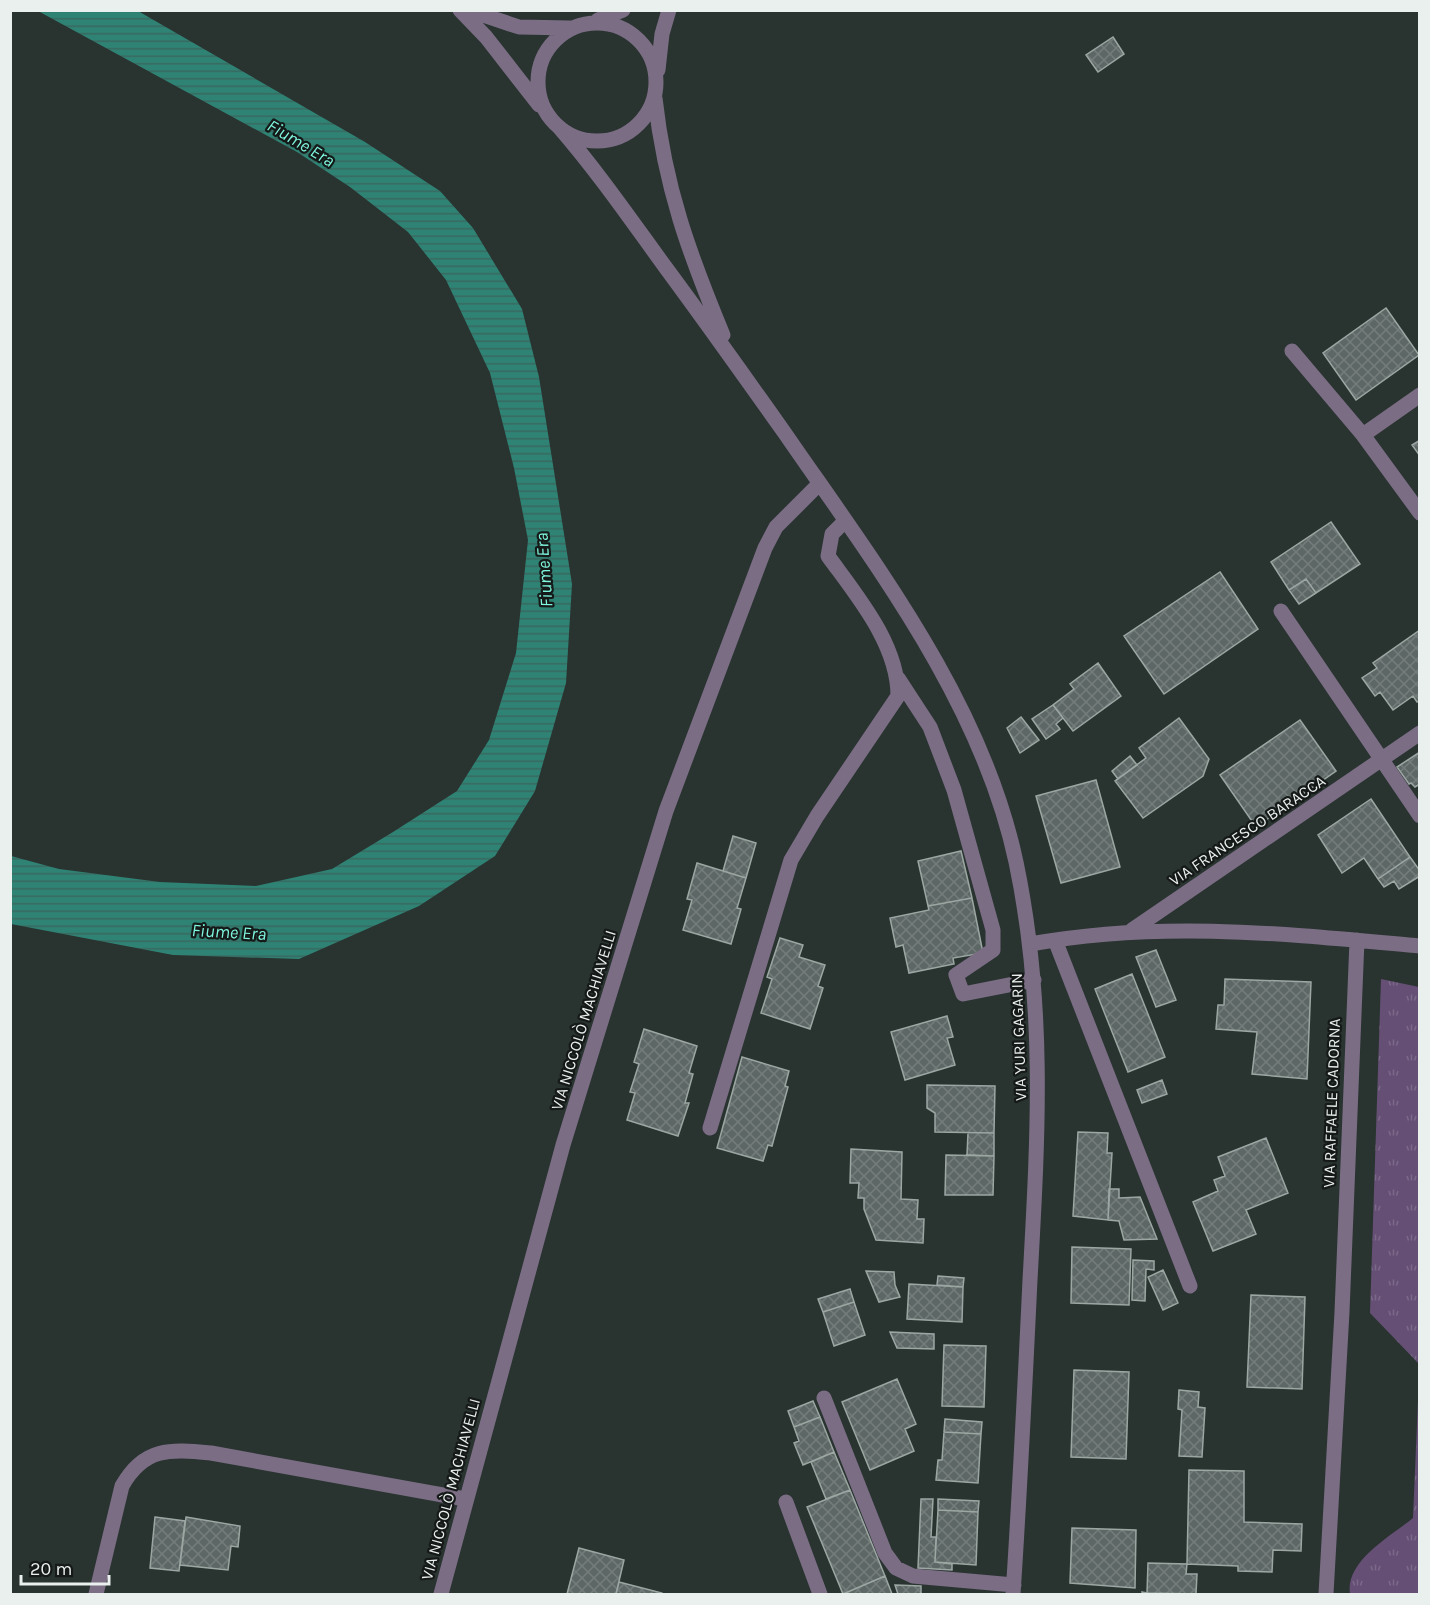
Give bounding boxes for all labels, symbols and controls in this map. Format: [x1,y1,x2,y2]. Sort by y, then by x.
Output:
water label: Fiume Era [263,114,339,172]
water label: Fiume Era [530,532,558,608]
street label: VIA FRANCESCO BARACCA [1166,771,1329,890]
water label: Fiume Era [191,919,267,945]
street label: VIA NICCOLÒ MACHIAVELLI [547,928,620,1113]
street label: VIA YURI GAGARIN [1007,973,1030,1101]
street label: VIA RAFFAELE CADORNA [1319,1018,1344,1188]
street label: VIA NICCOLÒ MACHIAVELLI [417,1396,484,1582]
scale bar [21,1548,110,1586]
text: 20 m [30,1558,72,1580]

